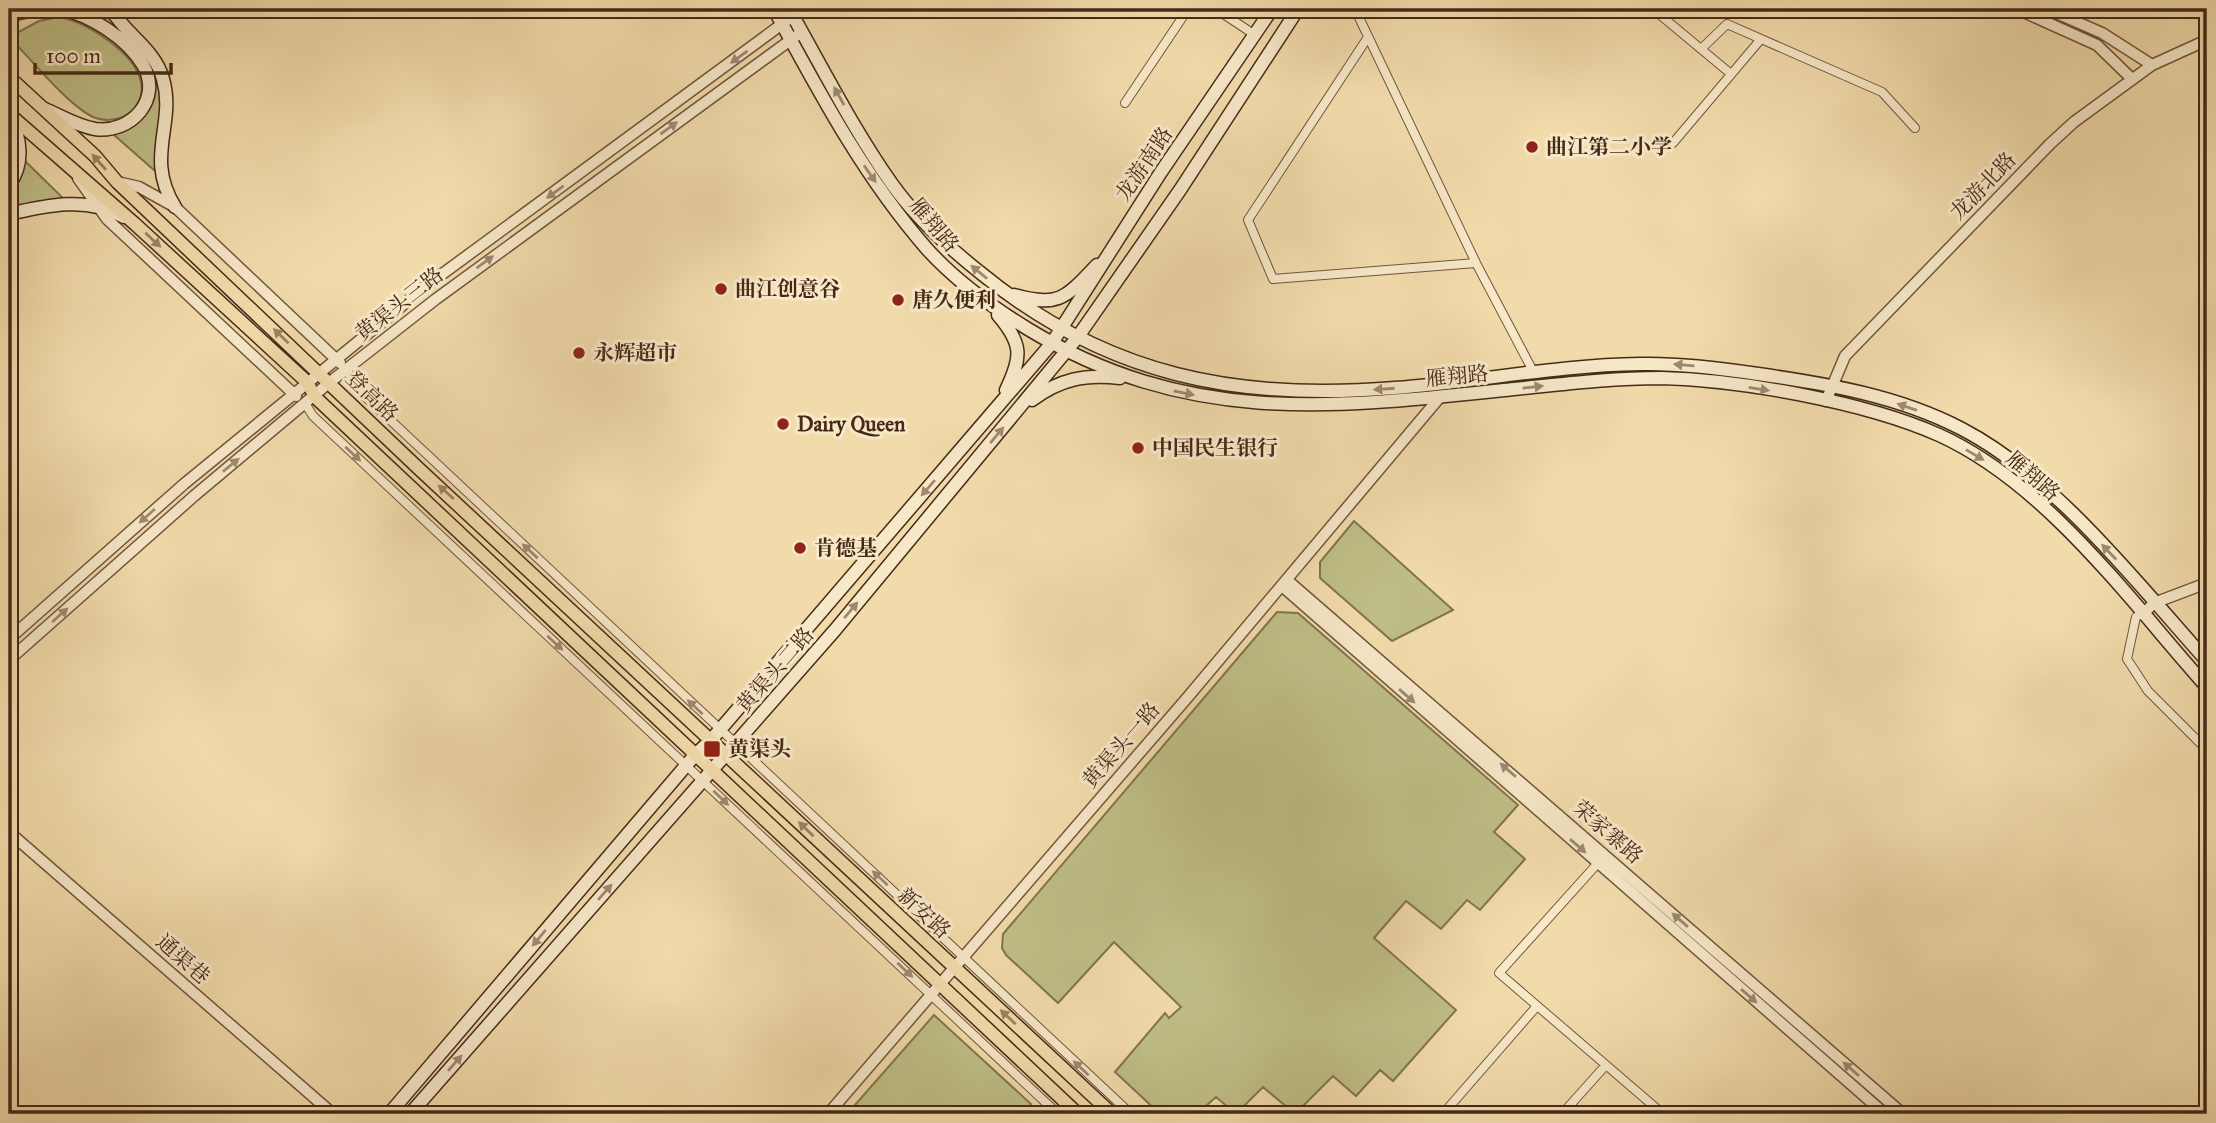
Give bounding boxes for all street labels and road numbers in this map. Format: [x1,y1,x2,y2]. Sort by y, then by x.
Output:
street label: 龙游南路 [1110,122,1178,206]
street label: 龙游北路 [1944,147,2022,225]
street label: 雁翔路 [904,193,964,257]
street label: 黄渠头三路 [350,261,448,347]
street label: 雁翔路 [1424,360,1490,392]
street label: 登高路 [340,365,404,427]
street label: 雁翔路 [2001,446,2065,506]
street label: 黄渠头二路 [731,622,819,718]
street label: 黄渠头一路 [1077,697,1165,793]
street label: 荣家寨路 [1568,795,1648,869]
street label: 新安路 [892,882,956,944]
street label: 通渠巷 [151,929,215,989]

